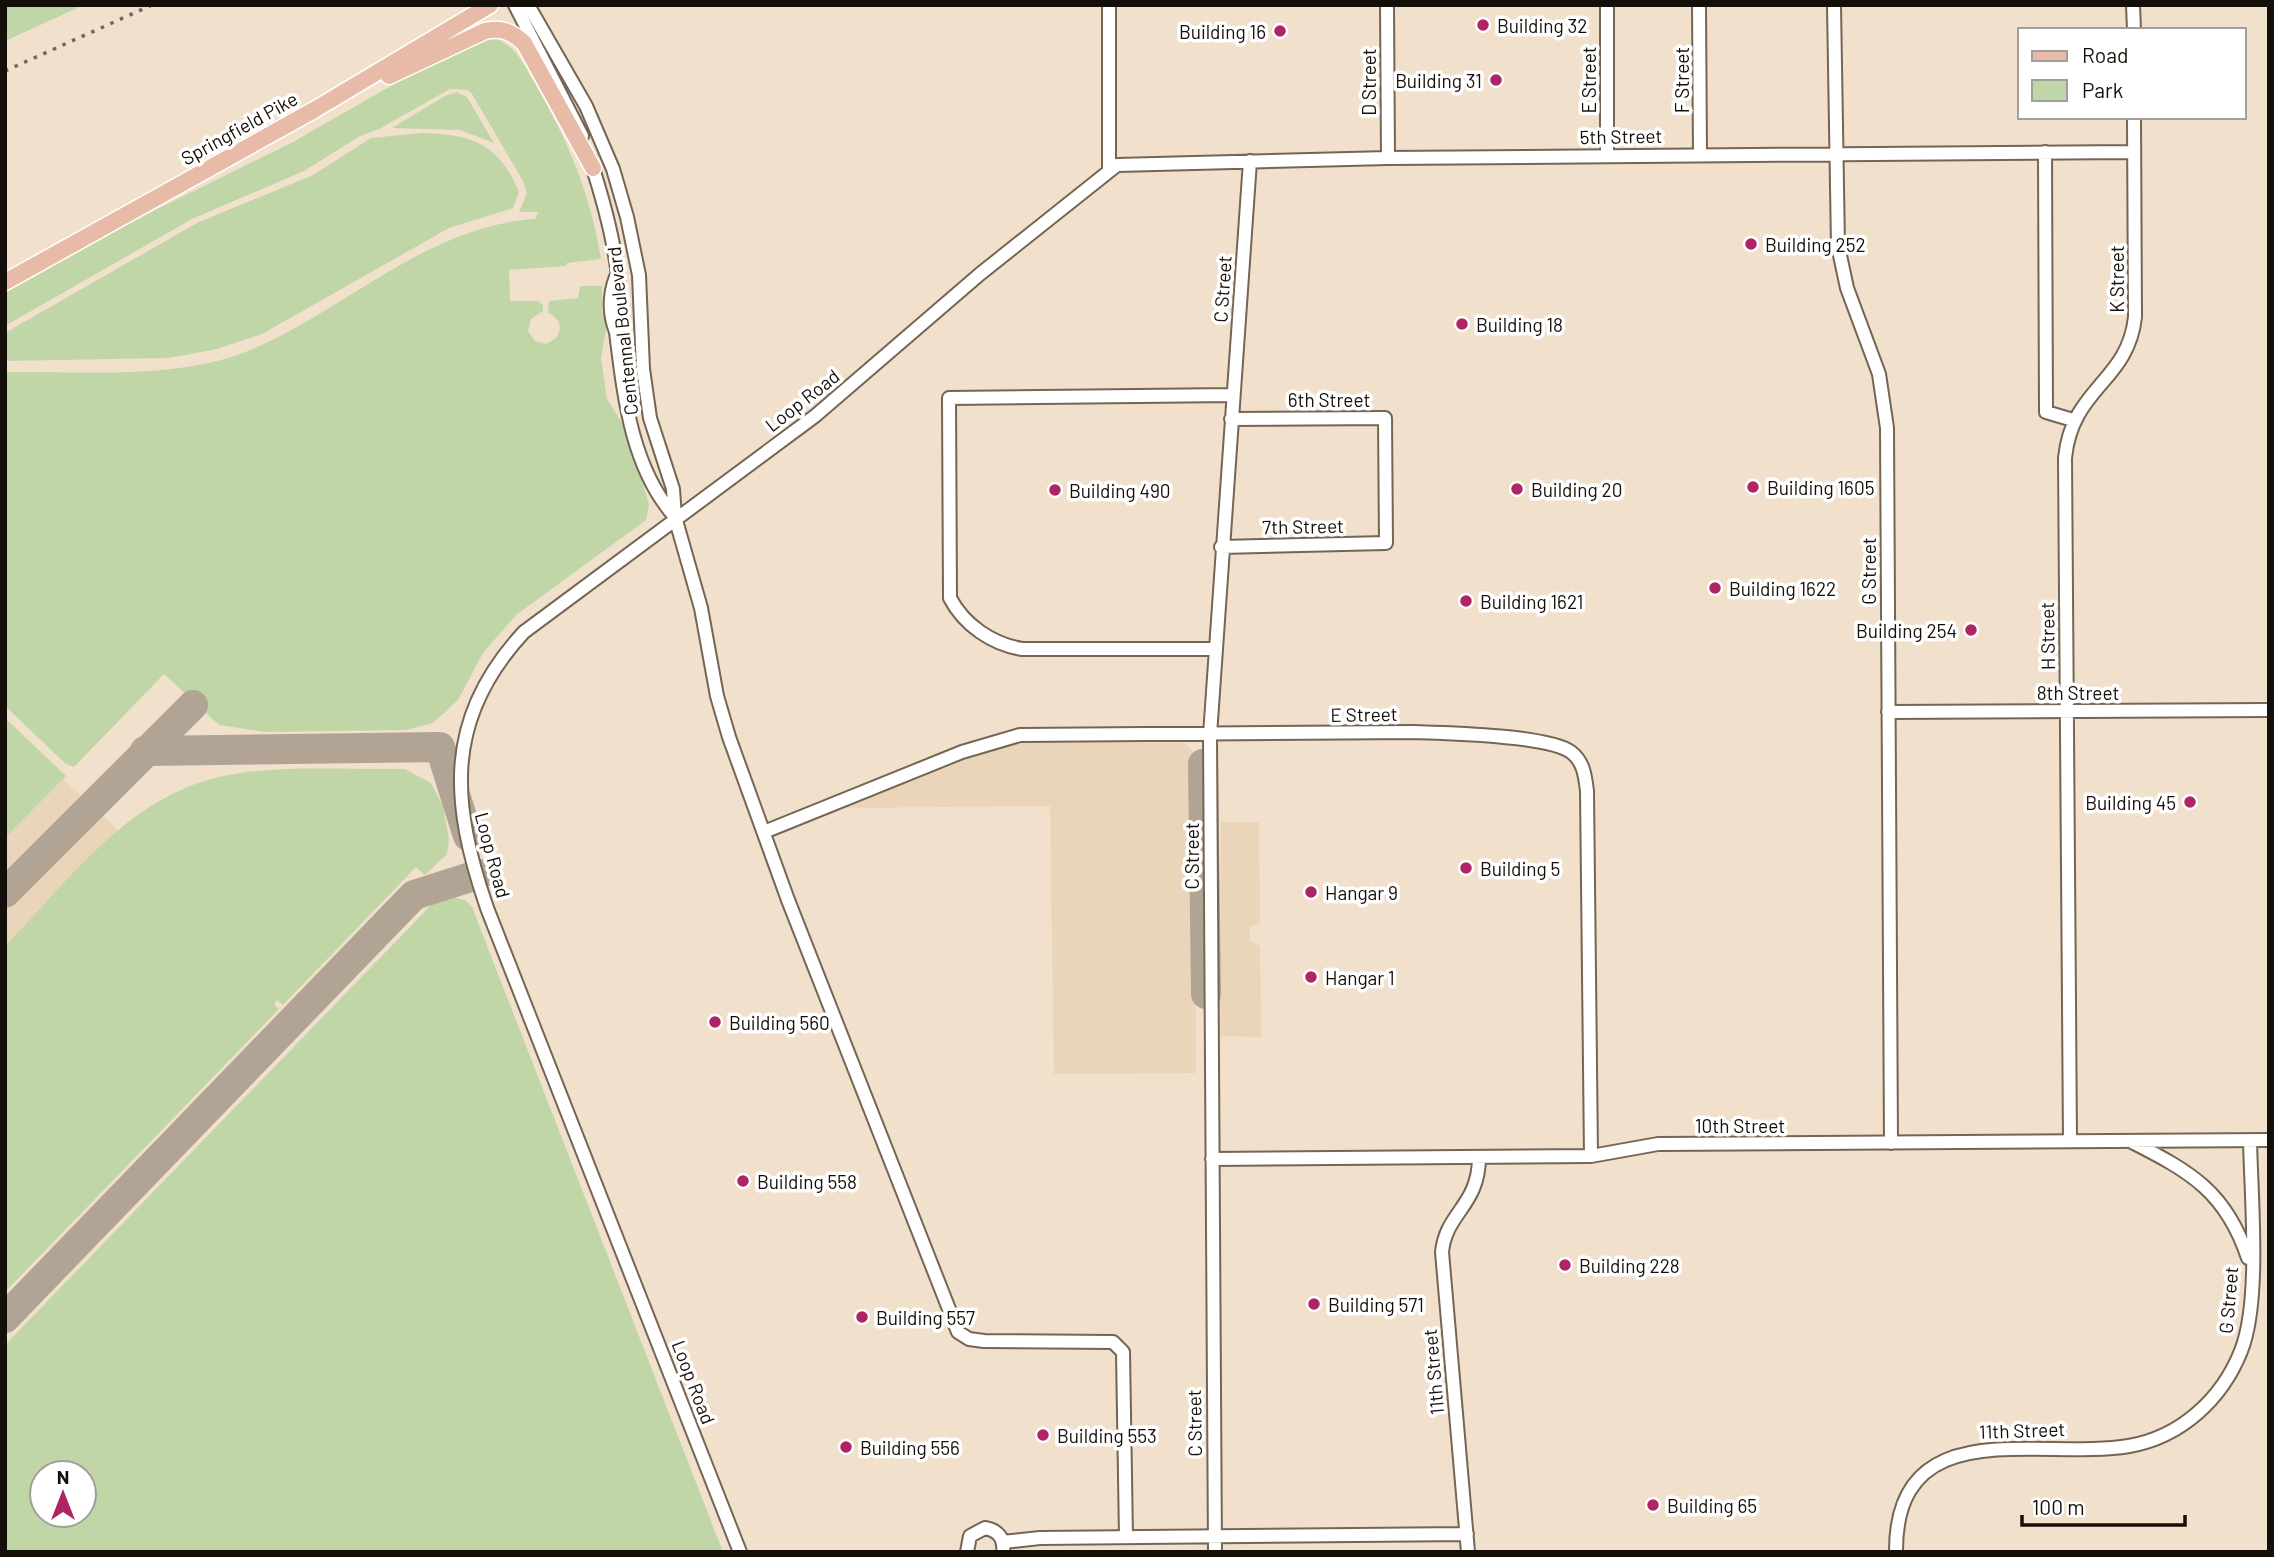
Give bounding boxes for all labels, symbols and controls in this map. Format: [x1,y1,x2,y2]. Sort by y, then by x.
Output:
place label: Building 32 [1497,14,1587,37]
marker: Building 32 [1475,17,1491,33]
place label: Building 16 [1179,20,1266,43]
marker: Building 16 [1272,23,1288,39]
legend [2018,28,2246,119]
text: Road [2082,42,2128,67]
street label: E Street [1577,46,1600,114]
street label: F Street [1670,47,1693,113]
street label: D Street [1357,48,1380,116]
place label: Building 31 [1395,69,1482,92]
marker: Building 31 [1488,72,1504,88]
text: Park [2082,77,2123,102]
street label: Springfield Pike [177,87,301,169]
street label: 5th Street [1580,124,1662,148]
place label: Building 252 [1765,233,1866,256]
marker: Building 252 [1743,236,1759,252]
street label: K Street [2105,245,2128,313]
street label: Centennal Boulevard [602,246,642,416]
street label: C Street [1208,255,1236,323]
place label: Building 18 [1476,313,1563,336]
marker: Building 18 [1454,316,1470,332]
street label: Loop Road [760,364,844,436]
street label: 6th Street [1288,388,1370,411]
place label: Building 1605 [1767,476,1874,499]
place label: Building 20 [1531,478,1622,501]
place label: Building 490 [1069,479,1171,502]
marker: Building 1605 [1745,479,1761,495]
marker: Building 20 [1509,481,1525,497]
marker: Building 490 [1047,482,1063,498]
street label: 7th Street [1262,514,1344,538]
street label: G Street [1857,537,1880,605]
place label: Building 1622 [1729,577,1836,600]
marker: Building 1622 [1707,580,1723,596]
place label: Building 1621 [1480,590,1583,613]
marker: Building 1621 [1458,593,1474,609]
street label: H Street [2035,602,2059,670]
place label: Building 254 [1856,619,1957,642]
marker: Building 254 [1963,622,1979,638]
street label: 8th Street [2037,681,2119,704]
street label: E Street [1330,702,1398,726]
place label: Building 45 [2085,791,2176,814]
marker: Building 45 [2182,794,2198,810]
street label: Loop Road [471,810,515,900]
street label: C Street [1180,822,1203,890]
place label: Building 5 [1480,857,1560,880]
marker: Building 5 [1458,860,1474,876]
place label: Hangar 9 [1325,881,1398,904]
marker: Hangar 9 [1303,884,1319,900]
place label: Hangar 1 [1325,966,1395,989]
marker: Hangar 1 [1303,969,1319,985]
place label: Building 560 [729,1011,830,1034]
marker: Building 560 [707,1014,723,1030]
street label: 10th Street [1695,1114,1785,1137]
place label: Building 558 [757,1170,857,1193]
marker: Building 558 [735,1173,751,1189]
place label: Building 228 [1579,1254,1680,1277]
marker: Building 228 [1557,1257,1573,1273]
street label: G Street [2214,1265,2242,1335]
place label: Building 571 [1328,1293,1424,1316]
marker: Building 571 [1306,1296,1322,1312]
place label: Building 557 [876,1306,975,1329]
marker: Building 557 [854,1309,870,1325]
street label: 11th Street [1418,1328,1448,1416]
street label: Loop Road [668,1337,720,1427]
street label: C Street [1182,1389,1206,1457]
street label: 11th Street [1979,1417,2065,1443]
place label: Building 553 [1057,1424,1157,1447]
marker: Building 553 [1035,1427,1051,1443]
place label: Building 556 [860,1436,960,1459]
marker: Building 556 [838,1439,854,1455]
north arrow [28,1459,98,1529]
text: N [57,1465,69,1488]
scale bar [2022,1484,2185,1528]
place label: Building 65 [1667,1494,1757,1517]
text: 100 m [2032,1494,2085,1519]
marker: Building 65 [1645,1497,1661,1513]

